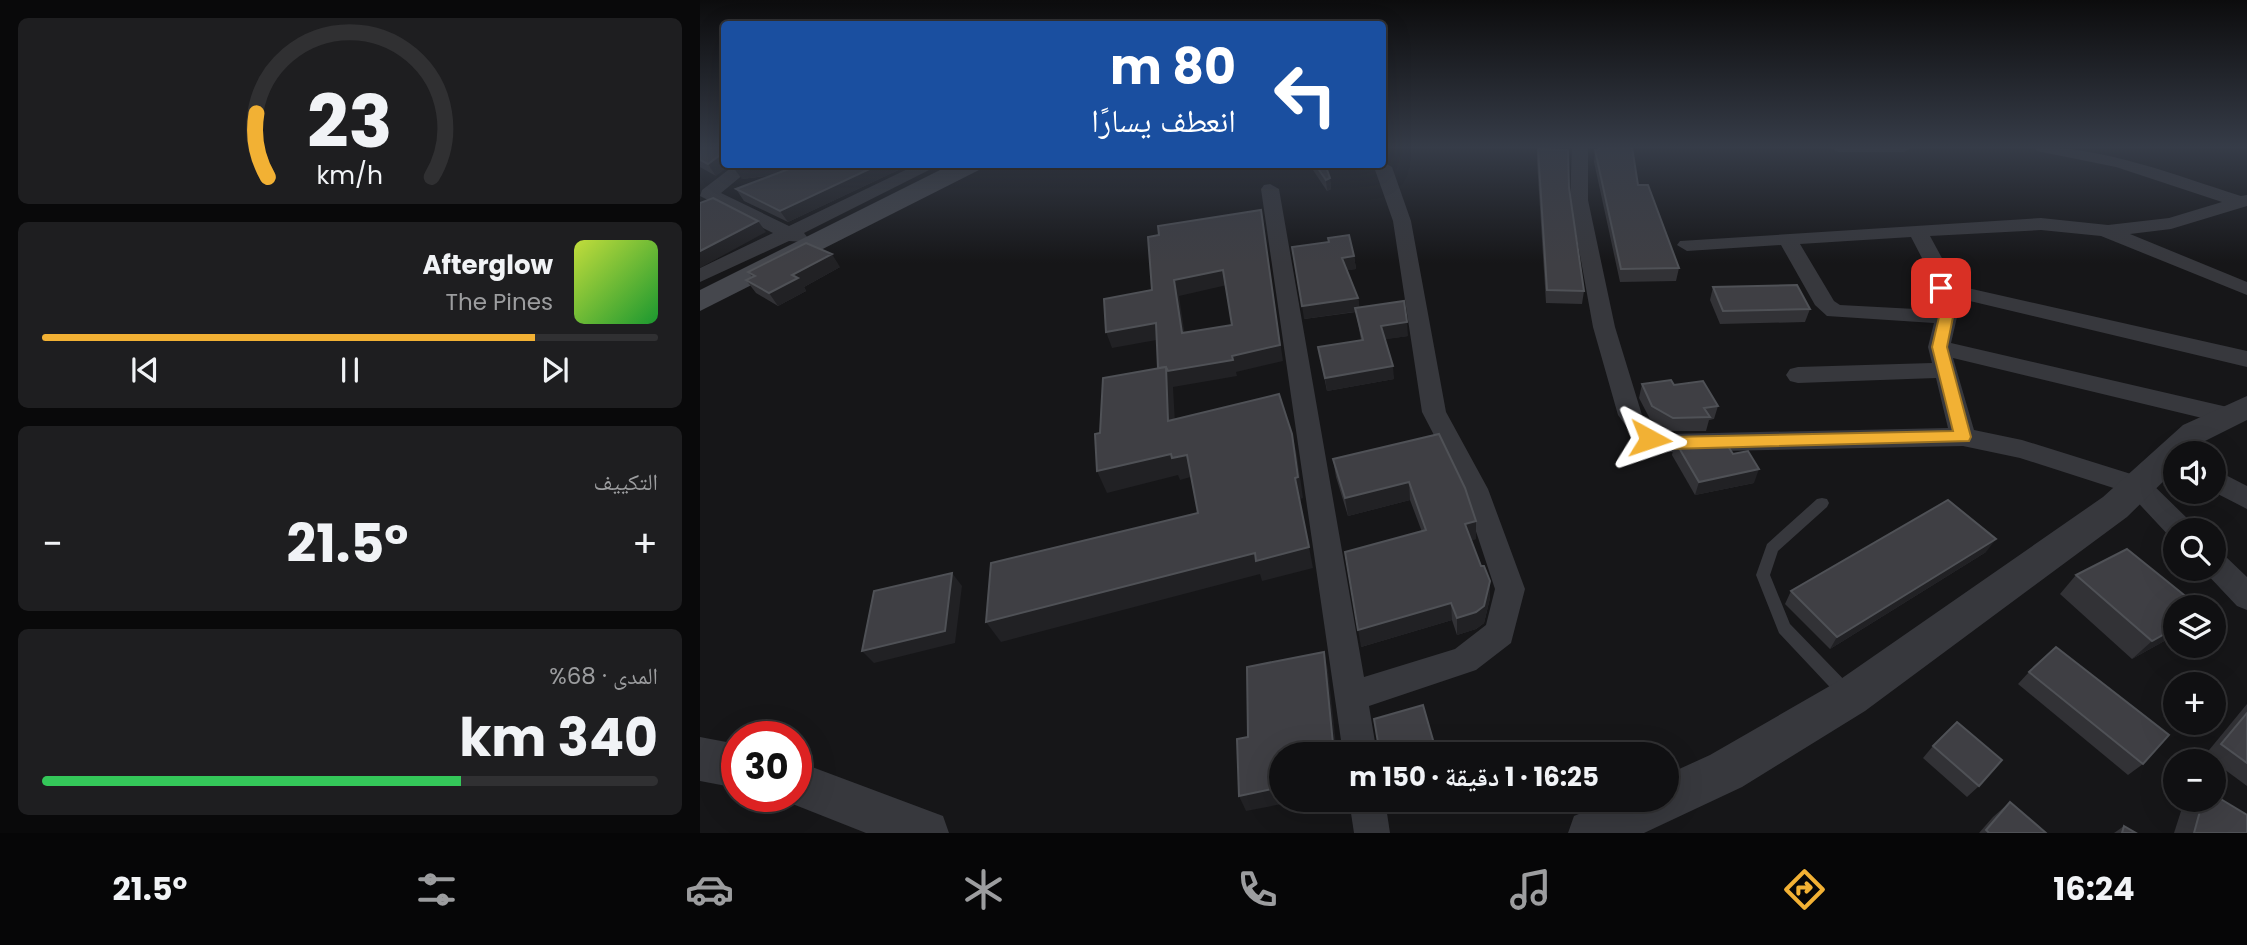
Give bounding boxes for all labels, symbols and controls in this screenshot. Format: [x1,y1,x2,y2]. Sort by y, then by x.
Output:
text: 80 m [1110,33,1236,101]
icon: left [1260,49,1351,140]
text: 23 [307,71,393,172]
text: انعطف يسارًا [1091,98,1236,143]
text: km/h [317,158,383,193]
text: Afterglow [422,247,553,283]
pin [1911,258,1971,318]
icon: arrive [1922,269,1960,307]
text: The Pines [445,286,553,318]
icon: previous [126,351,164,389]
icon: pause [331,351,369,389]
icon: next [536,351,574,389]
position arrow [1613,402,1687,476]
map controls [2163,441,2226,812]
button: sound [2163,441,2226,504]
text: التكييف [593,466,658,498]
text: 21.5° [287,507,408,580]
text: − [42,517,63,570]
text: + [632,517,658,570]
button: search [2163,518,2226,581]
button: layers [2163,595,2226,658]
text: المدى · 68% [549,660,658,692]
button: + [2163,672,2226,735]
text: 340 km [459,701,658,774]
speed limit sign: 30 [721,721,812,812]
button: − [2163,749,2226,812]
text: 16:25 · 1 دقيقة · 150 m [1349,759,1599,795]
icon: filters [412,865,461,914]
icon: car [685,865,734,914]
icon: climate [959,865,1008,914]
icon: phone [1233,865,1282,914]
icon: music [1506,865,1555,914]
icon: directions [1780,865,1829,914]
text: 21.5° [112,866,187,911]
text: 16:24 [2053,866,2135,911]

